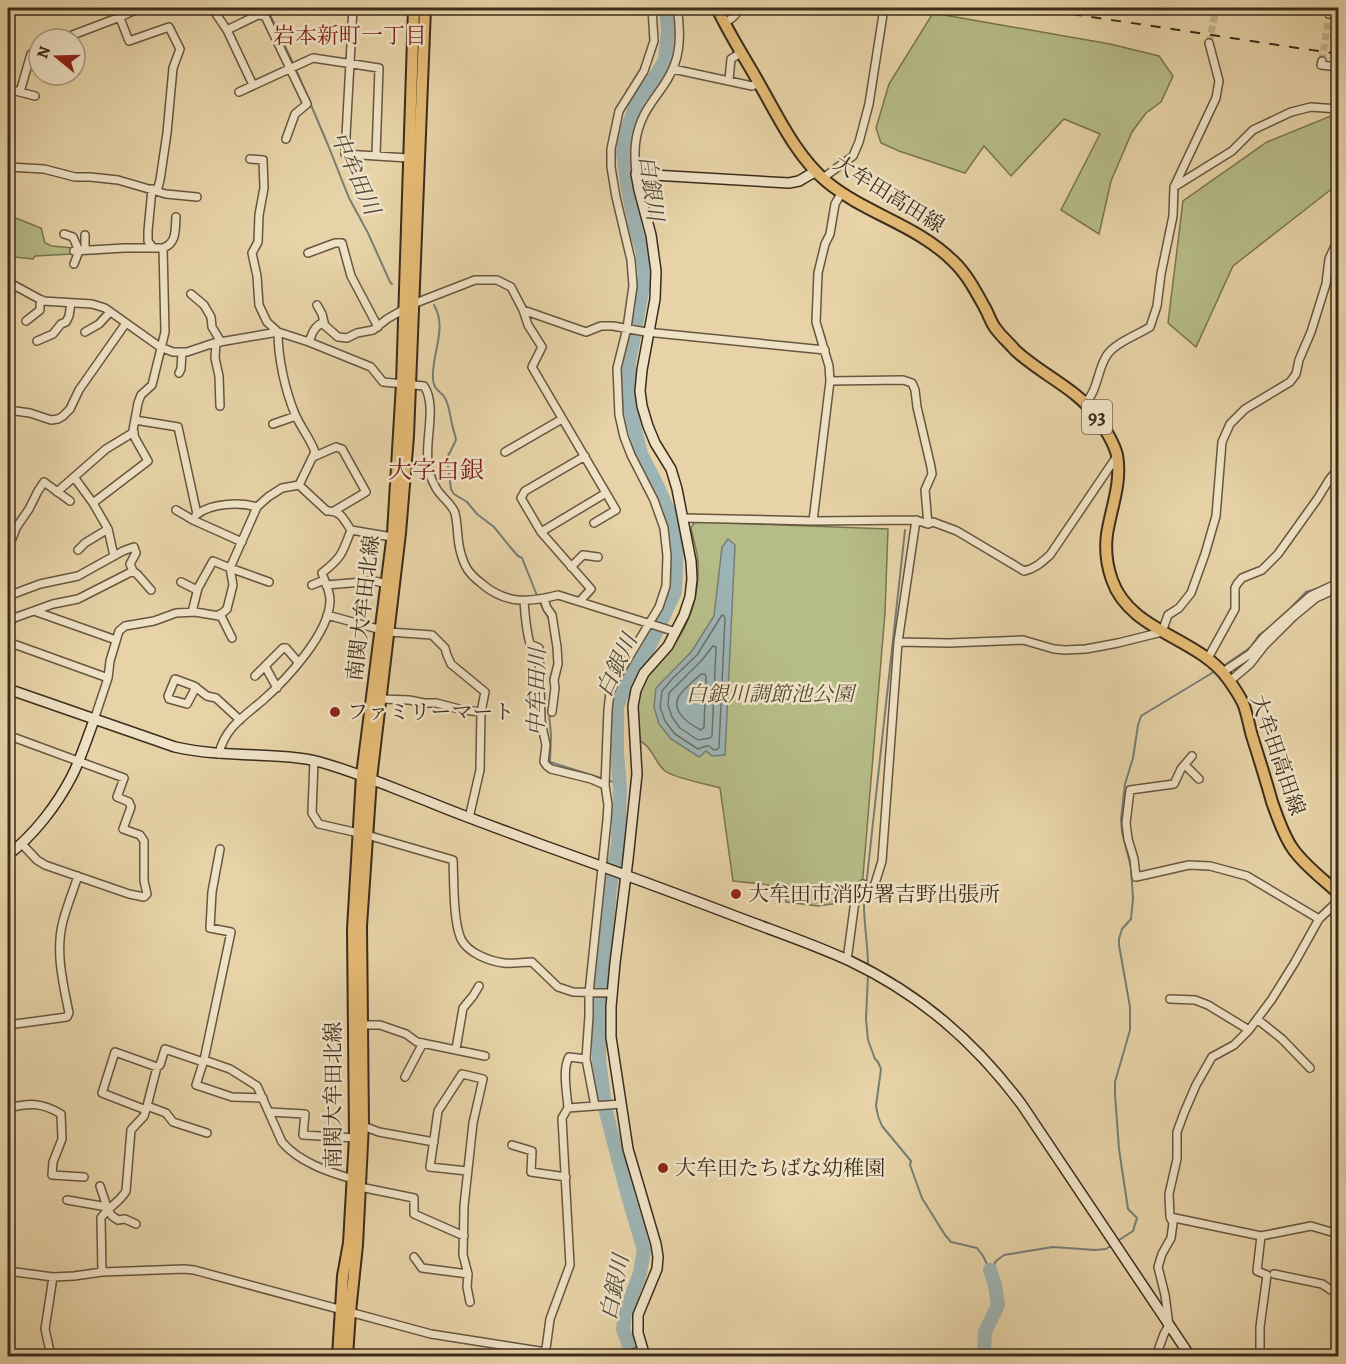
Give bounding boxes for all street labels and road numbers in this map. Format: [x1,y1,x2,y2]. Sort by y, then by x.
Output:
street label: 大牟田高田線 [828,149,950,239]
road number: 93 [1082,400,1112,434]
street label: 南関大牟田北線 [340,533,386,683]
street label: 大牟田高田線 [1244,691,1312,819]
street label: 南関大牟田北線 [319,1022,347,1169]

